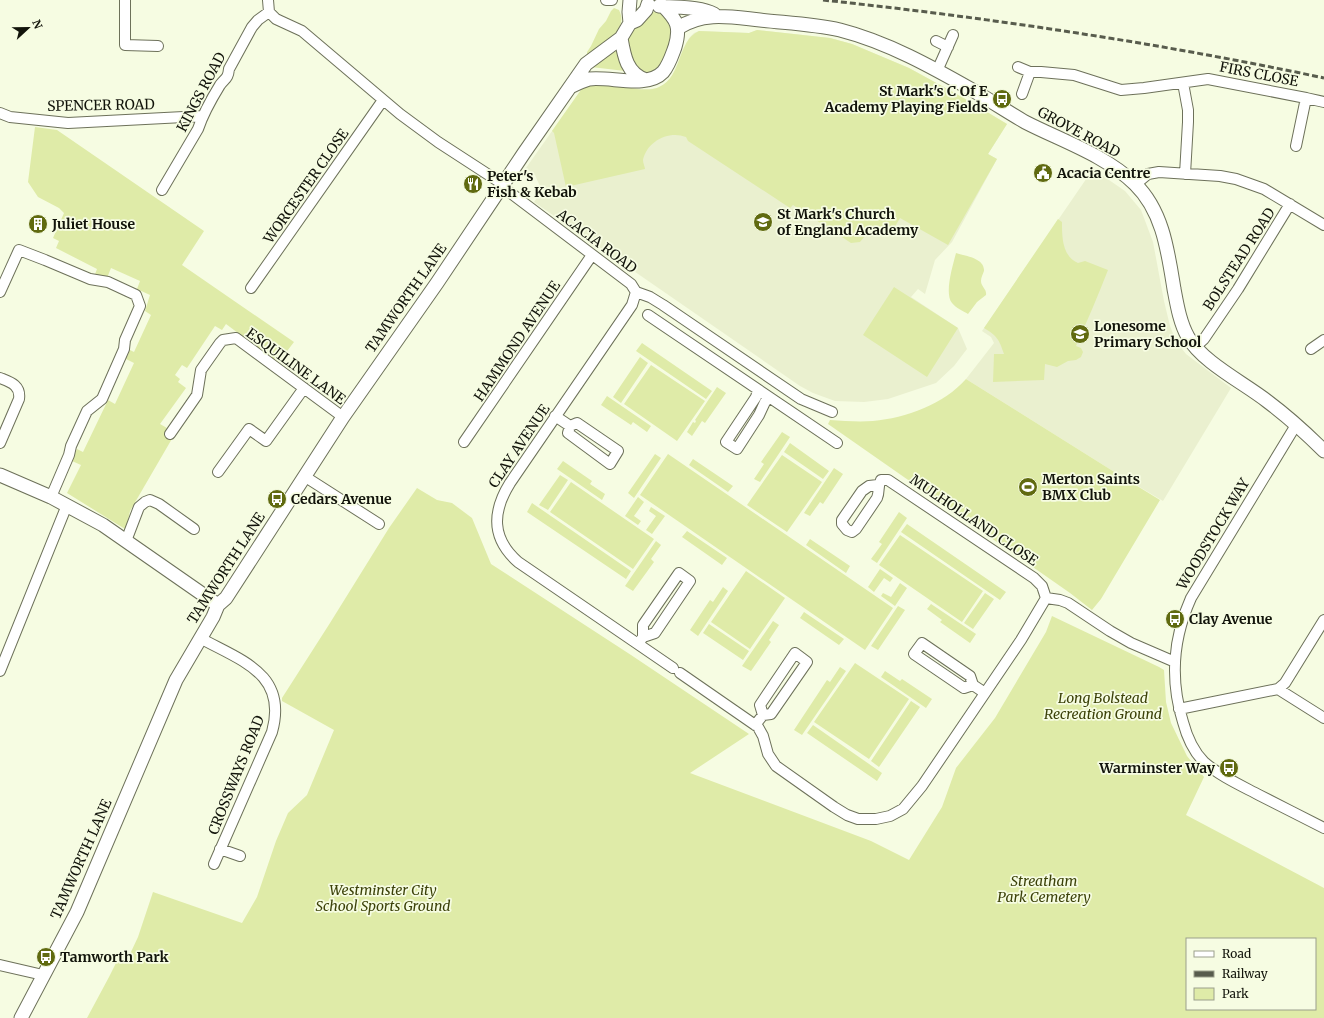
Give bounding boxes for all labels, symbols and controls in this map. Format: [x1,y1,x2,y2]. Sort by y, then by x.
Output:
north arrow [8,8,48,48]
text: N [29,18,46,31]
street label: KINGS ROAD [173,49,230,135]
street label: FIRS CLOSE [1218,58,1300,90]
place label: St Mark's C Of E Academy Playing Fields [824,82,988,116]
bus stop icon: St Mark's C Of E Academy Playing Fields [991,88,1013,110]
street label: SPENCER ROAD [47,95,155,115]
street label: GROVE ROAD [1035,103,1124,162]
street label: WORCESTER CLOSE [259,125,352,248]
public building icon: Acacia Centre [1032,162,1054,184]
place label: Acacia Centre [1056,164,1151,182]
place label: Peter's Fish & Kebab [487,167,577,201]
restaurant icon: Peter's Fish & Kebab [462,173,484,195]
street label: ACACIA ROAD [553,204,641,277]
street label: BOLSTEAD ROAD [1199,204,1279,314]
place label: St Mark's Church of England Academy [777,205,919,239]
school or university icon: St Mark's Church of England Academy [752,211,774,233]
building icon: Juliet House [27,213,49,235]
place label: Juliet House [51,215,136,233]
street label: TAMWORTH LANE [362,240,451,356]
street label: HAMMOND AVENUE [470,277,564,405]
place label: Lonesome Primary School [1094,317,1202,351]
school or university icon: Lonesome Primary School [1069,323,1091,345]
street label: ESQUILINE LANE [243,324,349,408]
street label: CLAY AVENUE [484,401,554,491]
street label: MULHOLLAND CLOSE [907,470,1042,570]
place label: Merton Saints BMX Club [1042,470,1140,504]
street label: WOODSTOCK WAY [1172,474,1254,594]
sports icon: Merton Saints BMX Club [1017,476,1039,498]
bus stop icon: Cedars Avenue [266,488,288,510]
place label: Cedars Avenue [291,490,392,508]
street label: TAMWORTH LANE [183,509,269,627]
bus stop icon: Clay Avenue [1164,608,1186,630]
place label: Clay Avenue [1189,610,1273,628]
park label: Long Bolstead Recreation Ground [1044,689,1162,723]
street label: CROSSWAYS ROAD [204,712,268,837]
bus stop icon: Warminster Way [1218,757,1240,779]
place label: Warminster Way [1098,759,1216,777]
street label: TAMWORTH LANE [46,796,116,922]
park label: Streatham Park Cemetery [997,872,1091,906]
park label: Westminster City School Sports Ground [315,881,451,915]
legend [1186,938,1316,1010]
bus stop icon: Tamworth Park [35,946,57,968]
text: Road [1222,946,1251,961]
place label: Tamworth Park [60,948,170,966]
text: Railway [1222,966,1268,981]
text: Park [1222,986,1249,1001]

